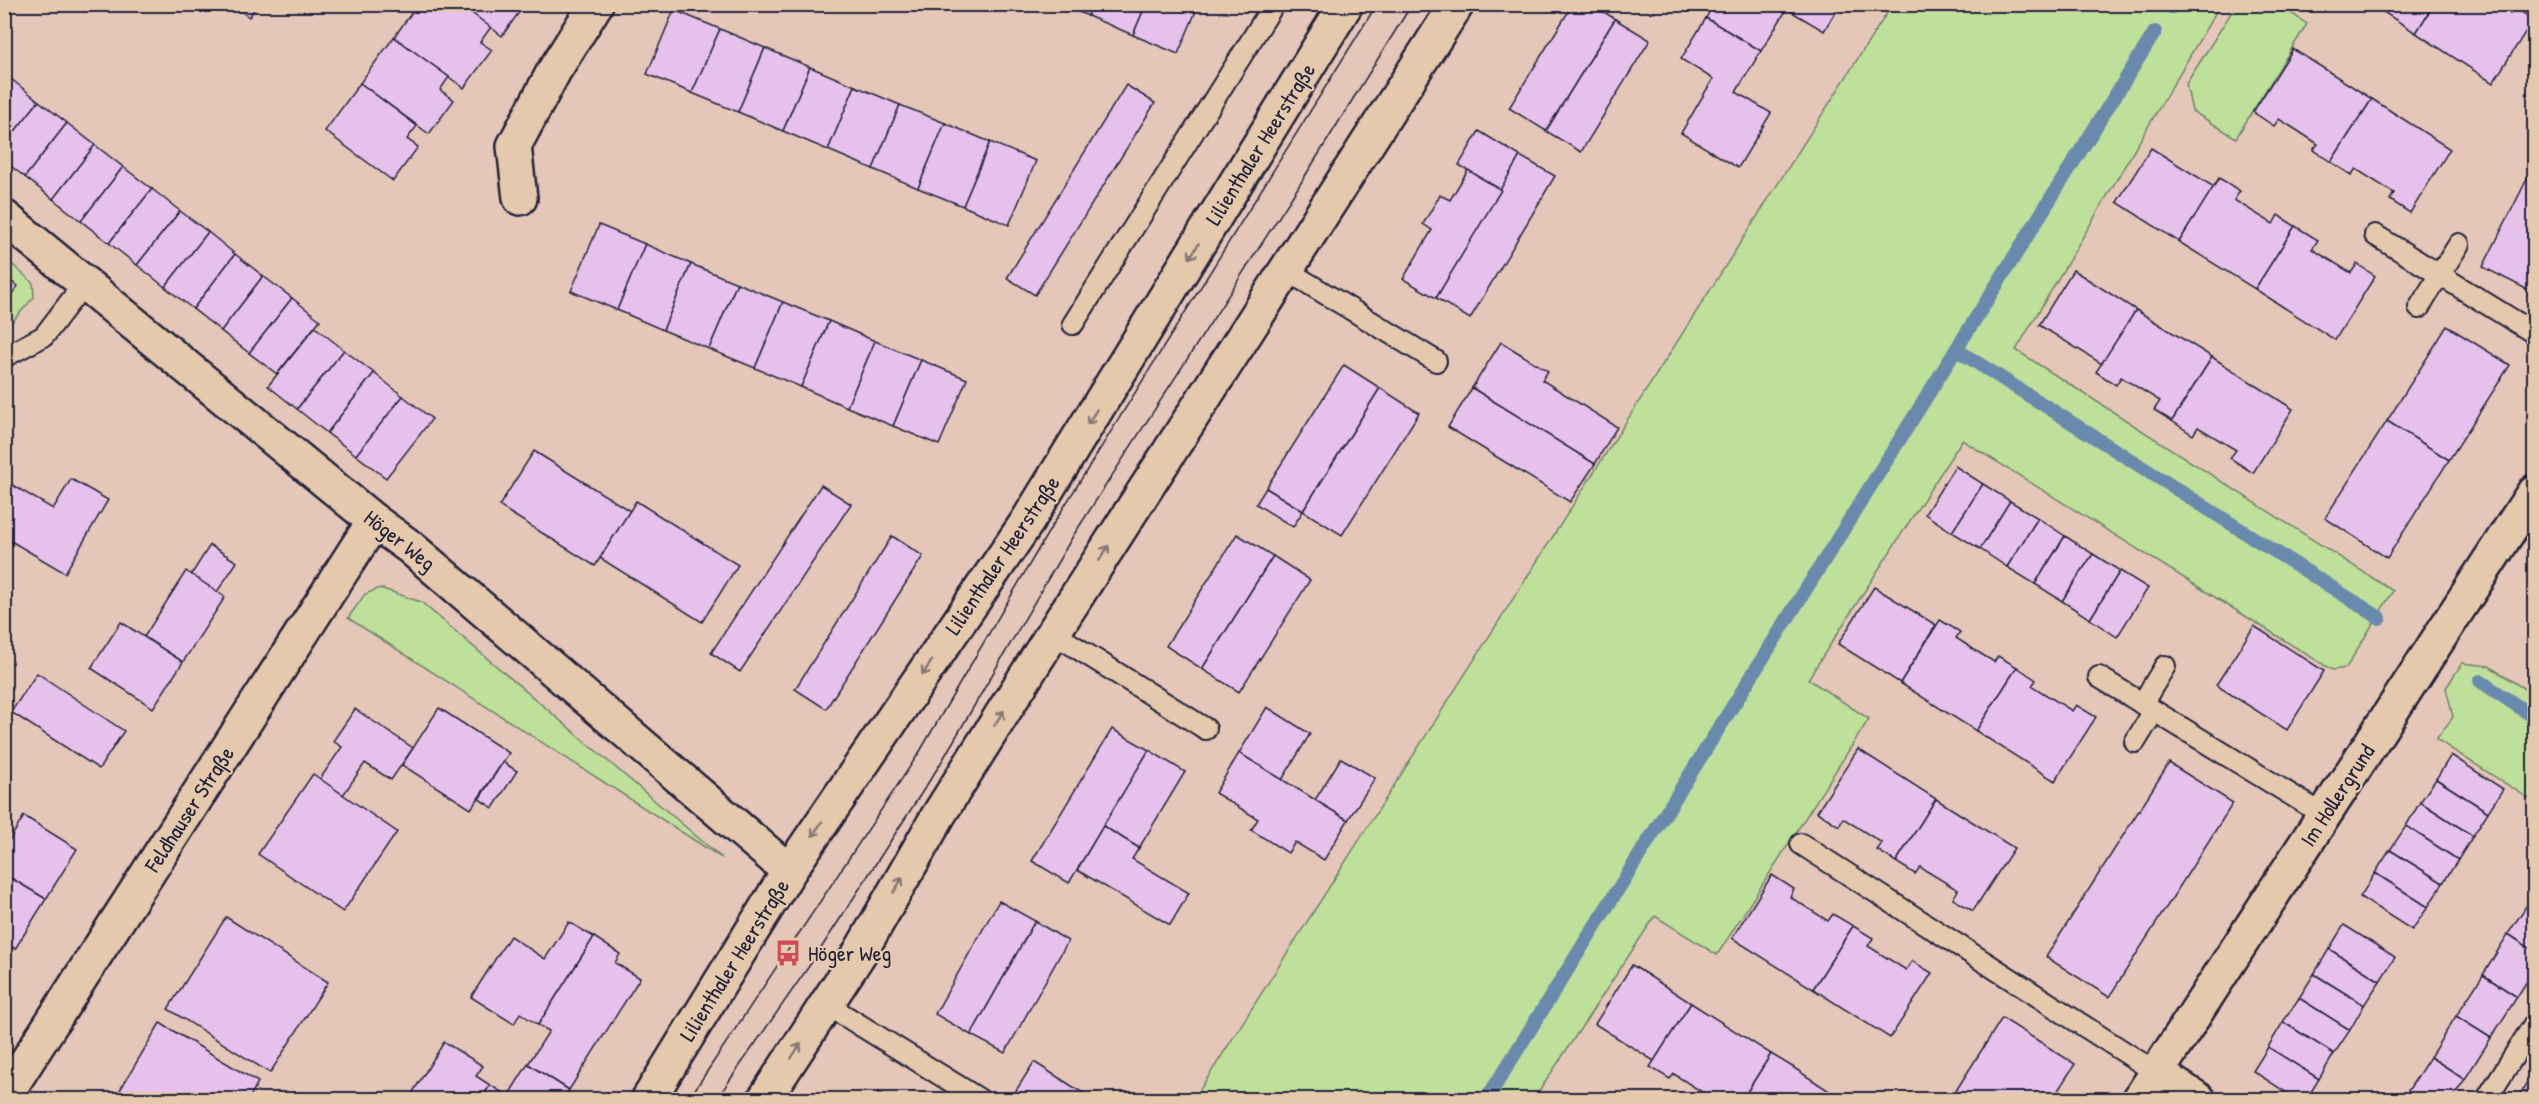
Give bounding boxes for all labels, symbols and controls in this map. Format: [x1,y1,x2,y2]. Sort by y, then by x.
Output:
street label: Lilienthaler Heerstraße [1198,57,1322,231]
one-way arrow [1188,242,1200,259]
one-way arrow [1085,408,1097,425]
street label: Lilienthaler Heerstraße [938,469,1067,640]
street label: Höger Weg [358,503,442,577]
one-way arrow [1098,545,1110,562]
one-way arrow [921,659,933,675]
one-way arrow [994,710,1006,727]
street label: Im Hollergrund [2293,738,2382,852]
street label: Feldhauser Straße [137,740,241,878]
one-way arrow [811,820,824,837]
street label: Lilienthaler Heerstraße [672,873,796,1047]
one-way arrow [893,877,905,894]
bus stop icon: Höger Weg [773,938,803,968]
place label: Höger Weg [808,938,891,968]
one-way arrow [790,1043,802,1059]

